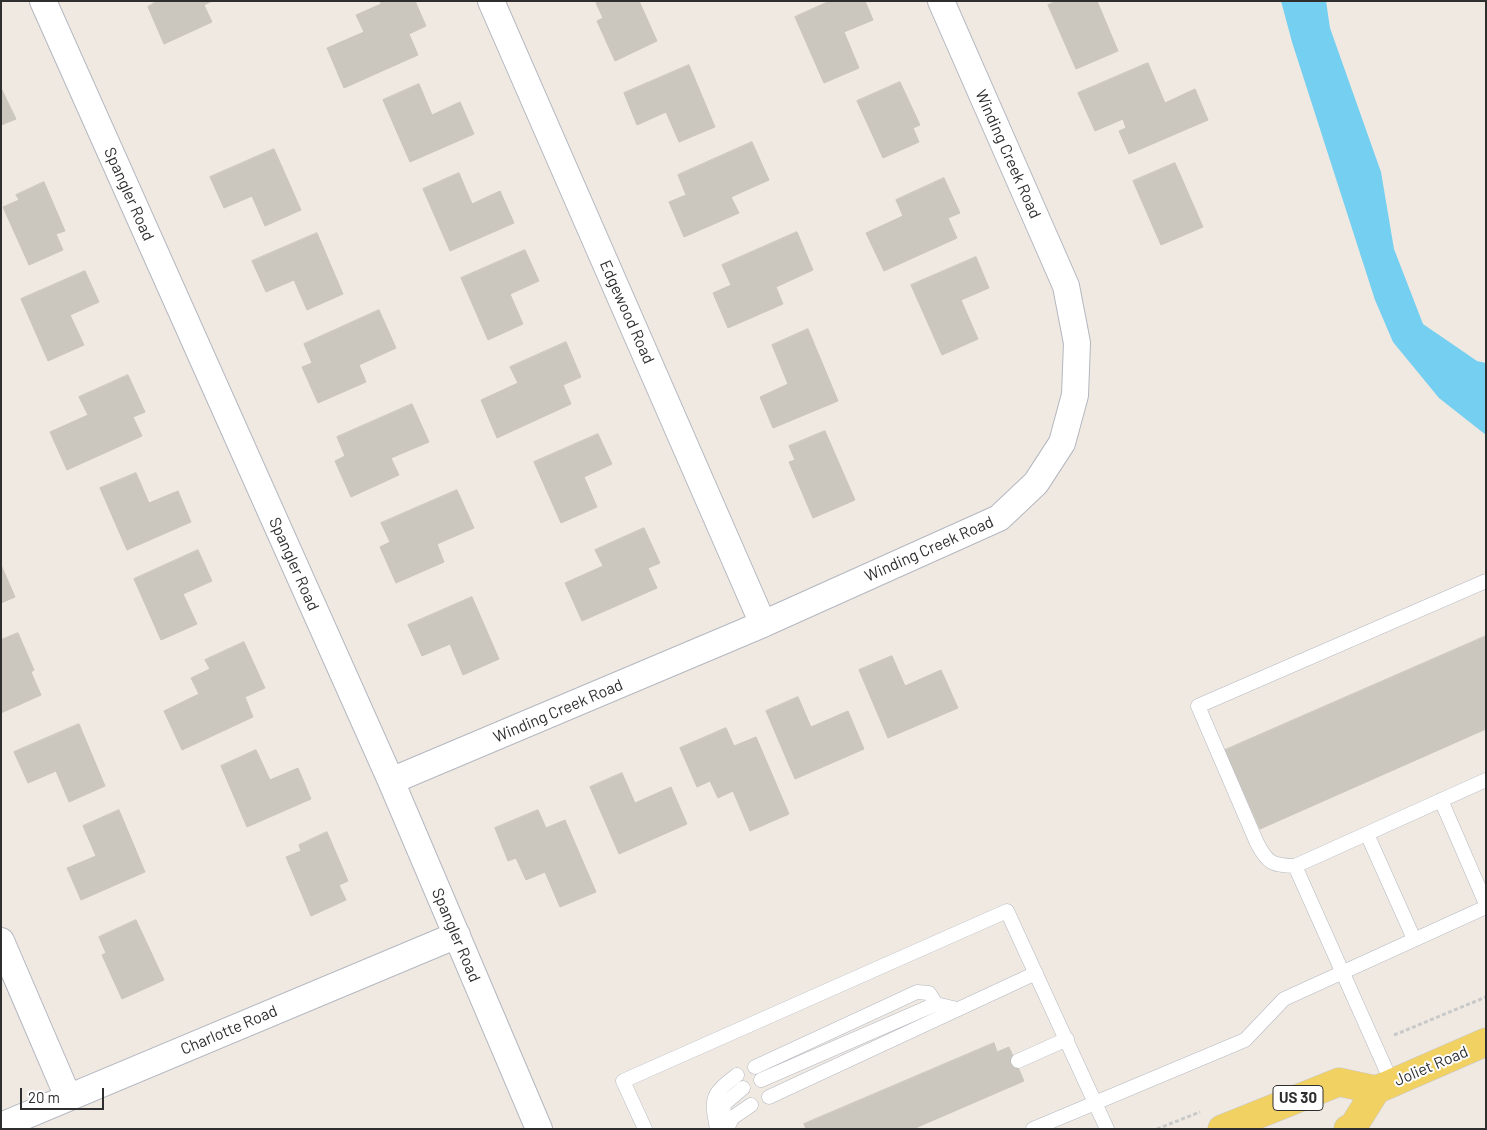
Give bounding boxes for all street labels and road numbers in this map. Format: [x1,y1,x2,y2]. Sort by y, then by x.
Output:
street label: Winding Creek Road [971,87,1045,221]
street label: Spangler Road [100,144,158,244]
street label: Edgewood Road [596,257,658,367]
street label: Winding Creek Road [862,512,996,586]
street label: Spangler Road [265,514,323,614]
street label: Winding Creek Road [490,675,626,747]
street label: Spangler Road [428,885,484,985]
street label: Charlotte Road [178,1001,280,1059]
street label: Joliet Road [1391,1042,1471,1090]
road number: US 30 [1273,1086,1323,1110]

